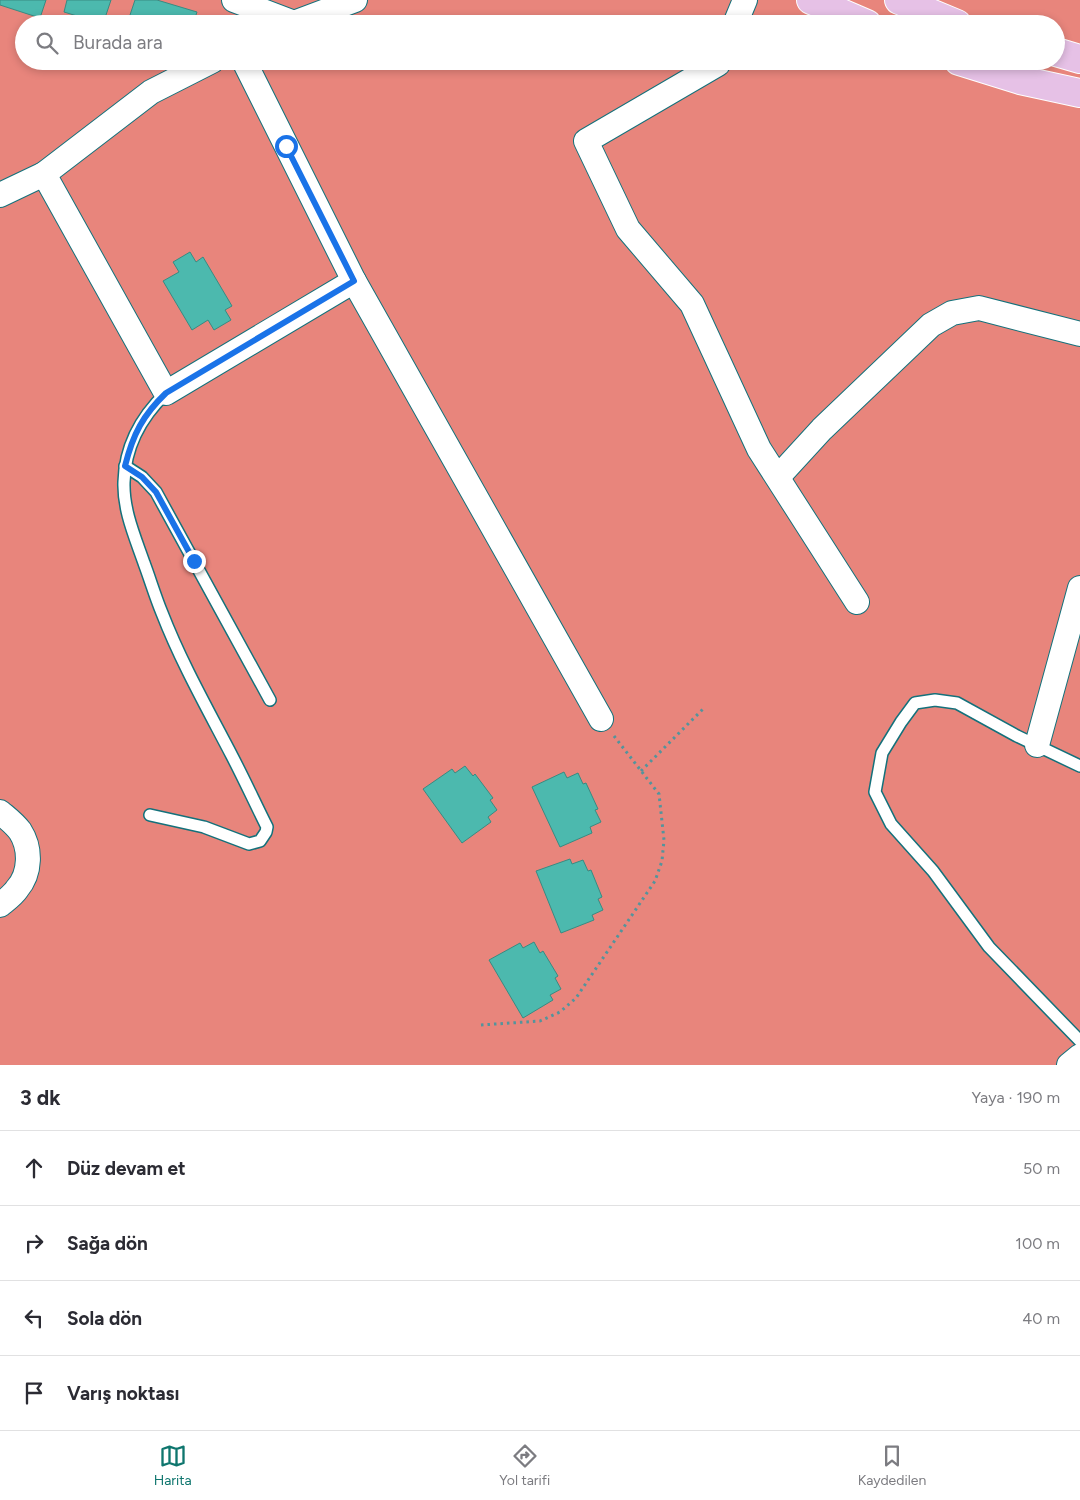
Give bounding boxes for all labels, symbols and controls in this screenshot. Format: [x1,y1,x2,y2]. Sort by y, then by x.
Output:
search box [15,15,1065,70]
icon: search [33,29,61,57]
text: Burada ara [73,31,163,54]
route start [275,135,298,158]
route end [183,550,206,573]
text: 3 dk [20,1085,60,1110]
text: Yaya · 190 m [971,1088,1060,1107]
icon: ahead [20,1154,48,1182]
text: Düz devam et [67,1157,186,1180]
text: 50 m [1023,1159,1060,1178]
icon: right [20,1229,48,1257]
text: Sağa dön [67,1232,148,1255]
text: 100 m [1015,1234,1060,1253]
icon: left [20,1304,48,1332]
text: Sola dön [67,1307,142,1330]
text: 40 m [1022,1309,1060,1328]
icon: arrive [20,1379,48,1407]
text: Varış noktası [67,1382,179,1405]
tab: Harita [154,1442,192,1489]
tab: Yol tarifi [499,1442,550,1489]
tab: Kaydedilen [858,1442,926,1489]

